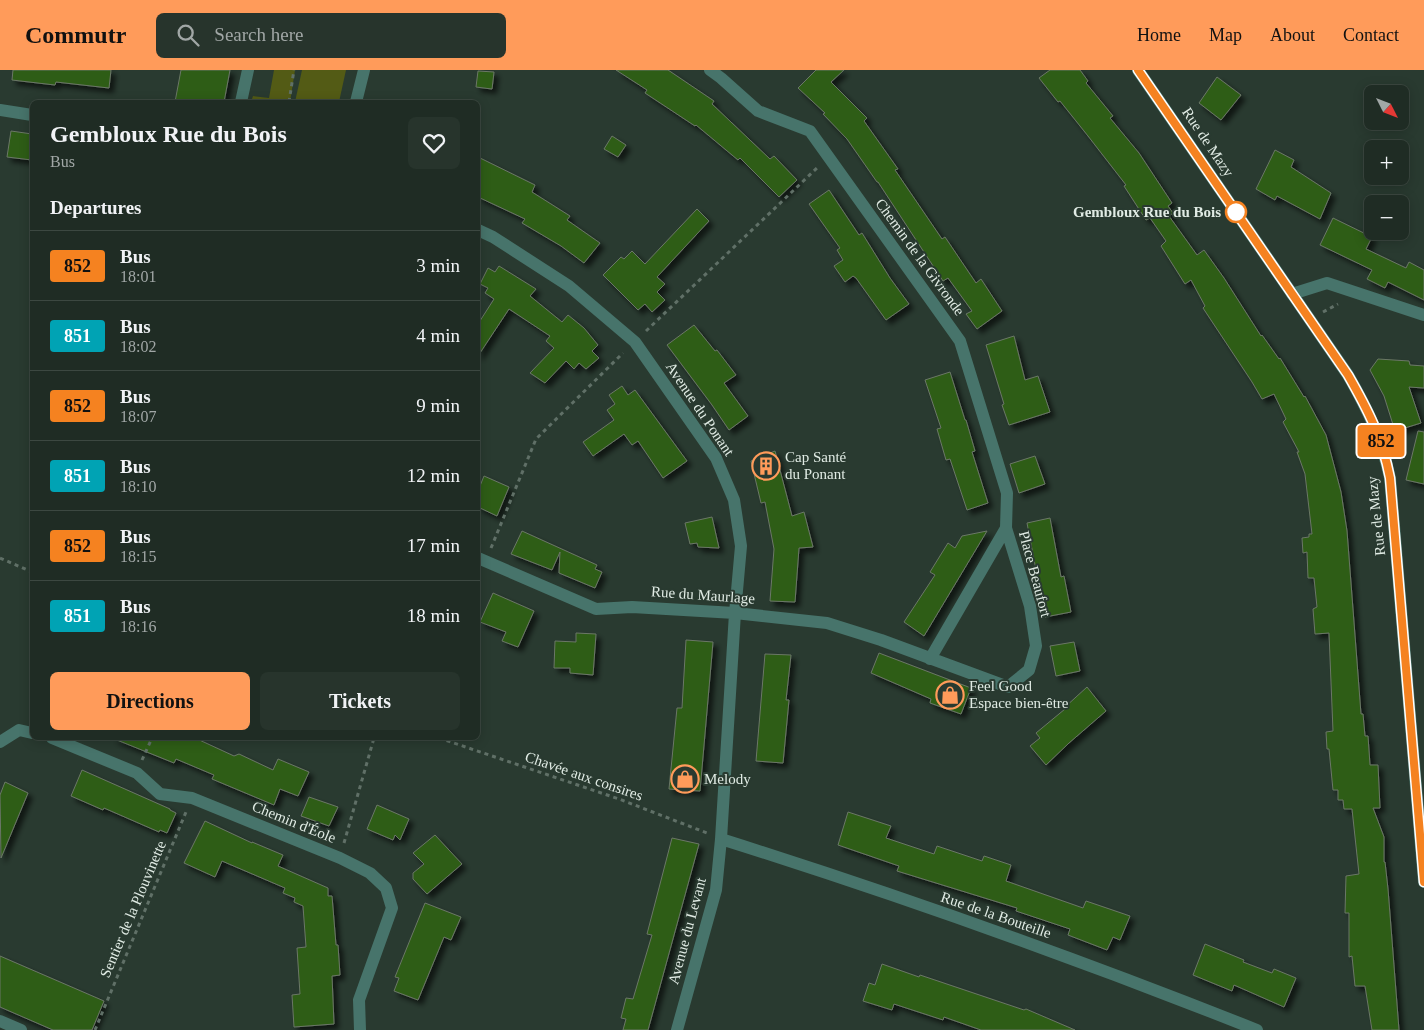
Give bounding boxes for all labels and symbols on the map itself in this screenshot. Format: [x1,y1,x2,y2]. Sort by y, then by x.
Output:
north arrow [1364,85,1409,130]
street label: Rue de Mazy [1179,104,1237,180]
street label: Chemin de la Givronde [872,196,968,319]
marker: Gembloux Rue du Bois [1225,201,1247,223]
place label: Gembloux Rue du Bois [1073,204,1221,220]
street label: Avenue du Ponant [663,359,738,460]
line badge: 852 [1352,425,1410,457]
place label: Cap Santé du Ponant [785,449,847,482]
building icon: Cap Santé du Ponant [751,451,781,481]
street label: Rue de Mazy [1364,475,1388,557]
street label: Place Beaufort [1016,529,1054,620]
street label: Rue du Maurlage [650,583,756,607]
place label: Feel Good Espace bien-être [969,678,1069,711]
shop icon: Feel Good Espace bien-être [935,680,965,710]
street label: Chavée aux consires [523,748,645,804]
shop icon: Melody [670,764,700,794]
place label: Melody [704,771,751,787]
street label: Chemin d'Éole [250,798,339,846]
street label: Sentier de la Plouvinette [97,838,169,980]
street label: Avenue du Levant [665,875,709,986]
street label: Rue de la Bouteille [939,889,1053,941]

